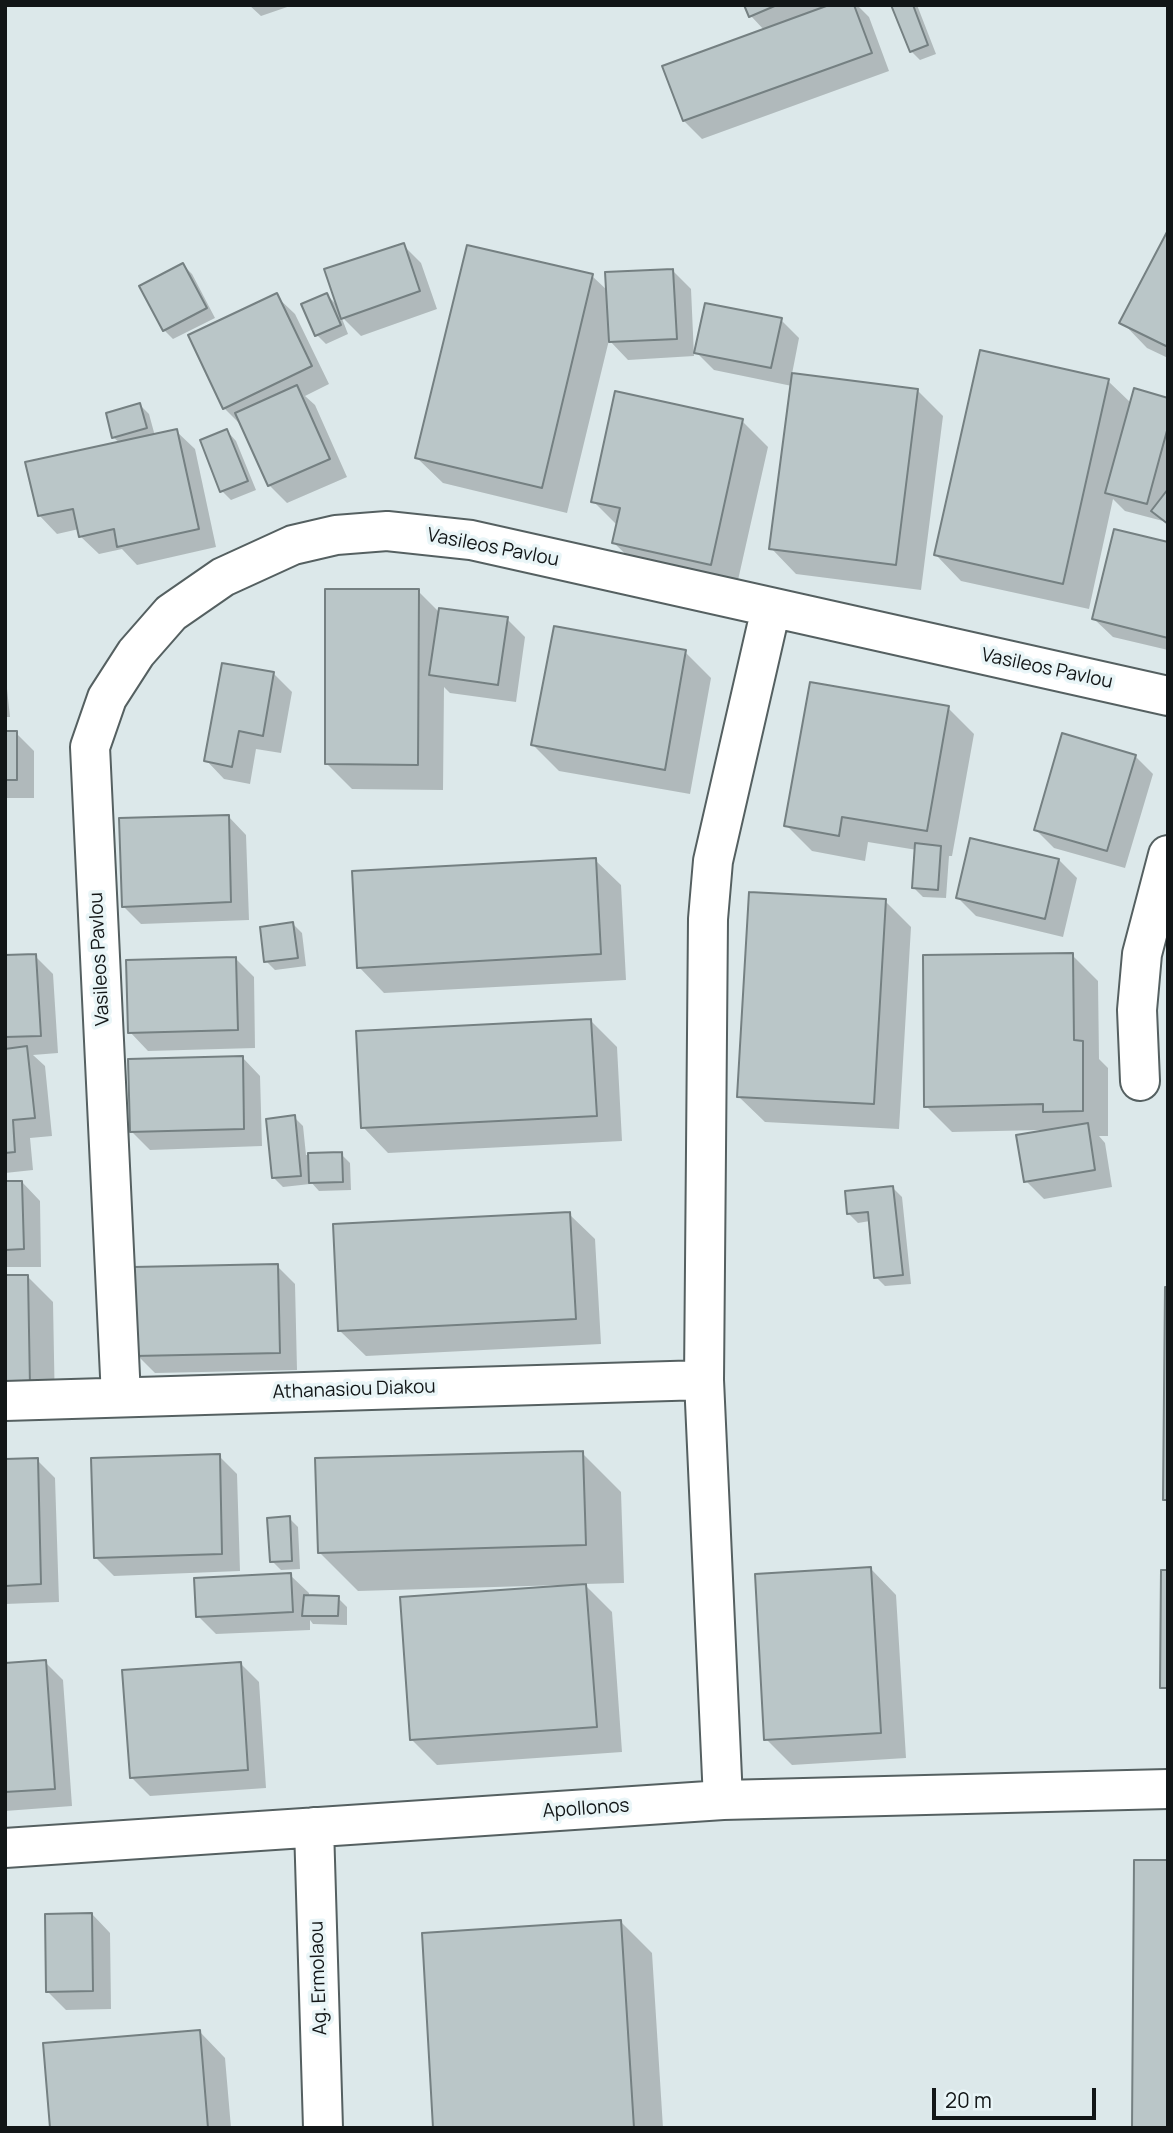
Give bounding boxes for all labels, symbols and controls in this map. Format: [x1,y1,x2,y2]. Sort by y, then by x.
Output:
street label: Vasileos Pavlou [425,524,561,572]
street label: Vasileos Pavlou [979,644,1115,694]
street label: Vasileos Pavlou [85,892,115,1026]
street label: Athanasiou Diakou [272,1376,436,1404]
street label: Apollonos [542,1795,630,1823]
street label: Ag. Ermolaou [306,1920,332,2036]
scale bar [935,2074,1100,2118]
text: 20 m [945,2086,992,2114]

